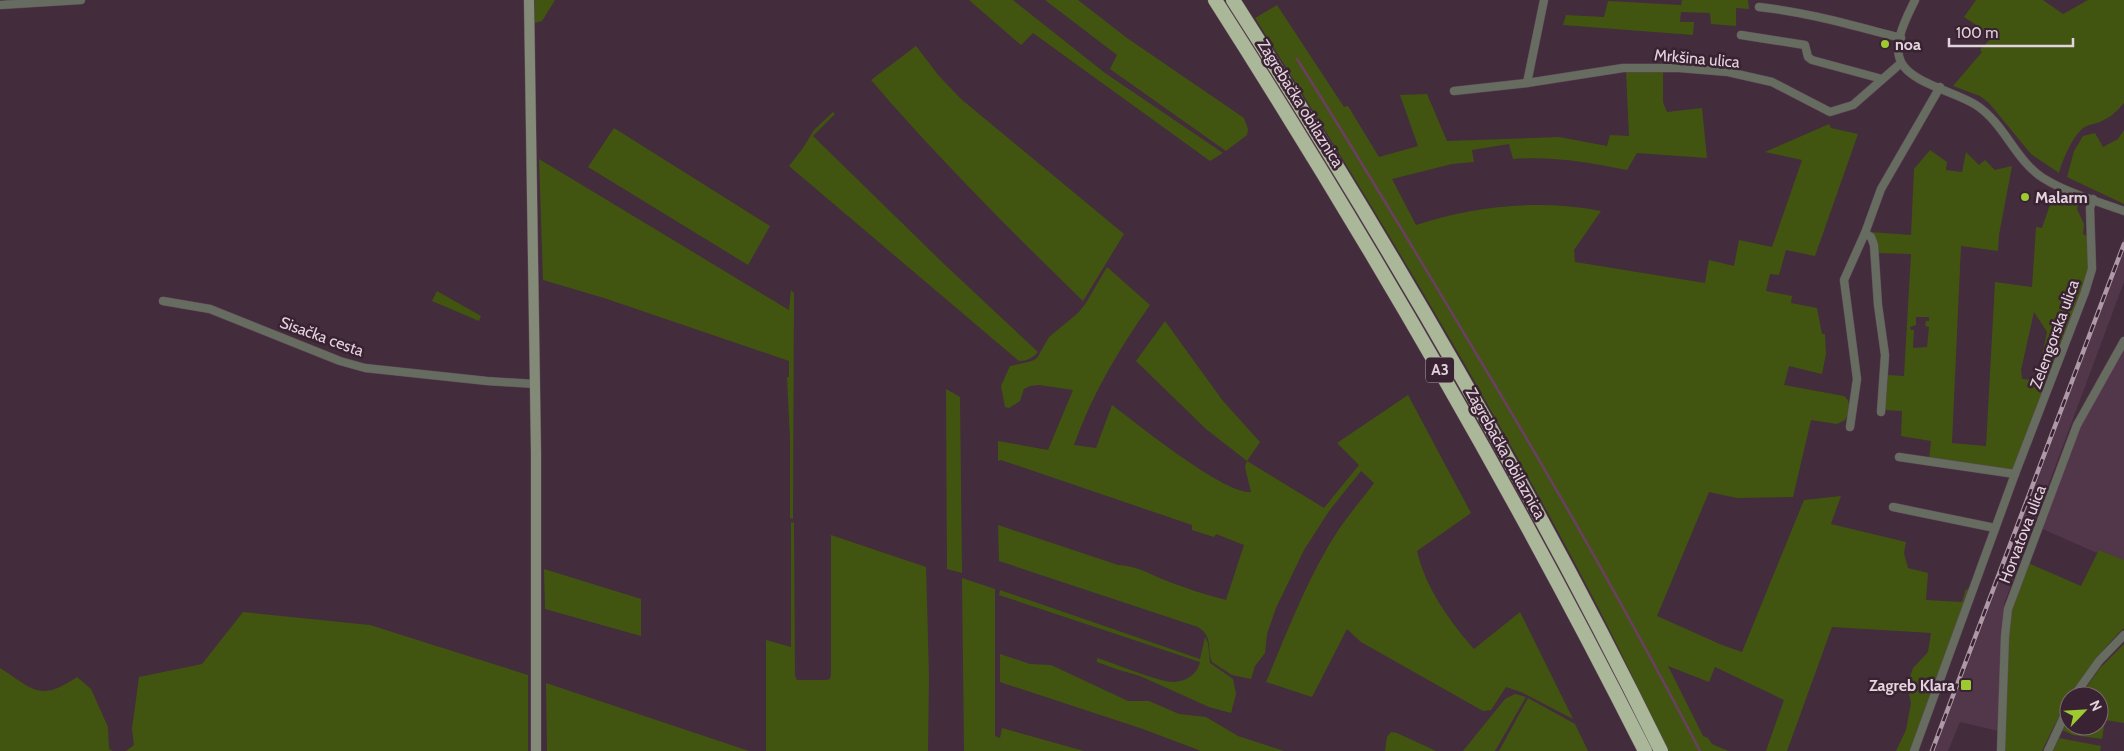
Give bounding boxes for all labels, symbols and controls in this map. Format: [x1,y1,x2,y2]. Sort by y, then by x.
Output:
scale bar [1949,15,2073,47]
text: 100 m [1956,24,1998,42]
place label: noa [1895,35,1921,54]
street label: Zagrebačka obilaznica [1254,36,1348,171]
marker: noa [1879,38,1891,50]
street label: Mrkšina ulica [1653,45,1741,72]
place label: Malarm [2035,188,2088,207]
marker: Malarm [2019,191,2031,203]
street label: Zelengorska ulica [2026,277,2083,391]
street label: Sisačka cesta [277,313,367,360]
road number: A3 [1426,358,1454,382]
street label: Zagrebačka obilaznica [1462,384,1550,522]
street label: Horvatova ulica [1995,482,2050,586]
place label: Zagreb Klara [1869,676,1955,695]
marker: Zagreb Klara [1959,678,1973,692]
north arrow [2059,686,2109,736]
text: N [2086,697,2106,714]

